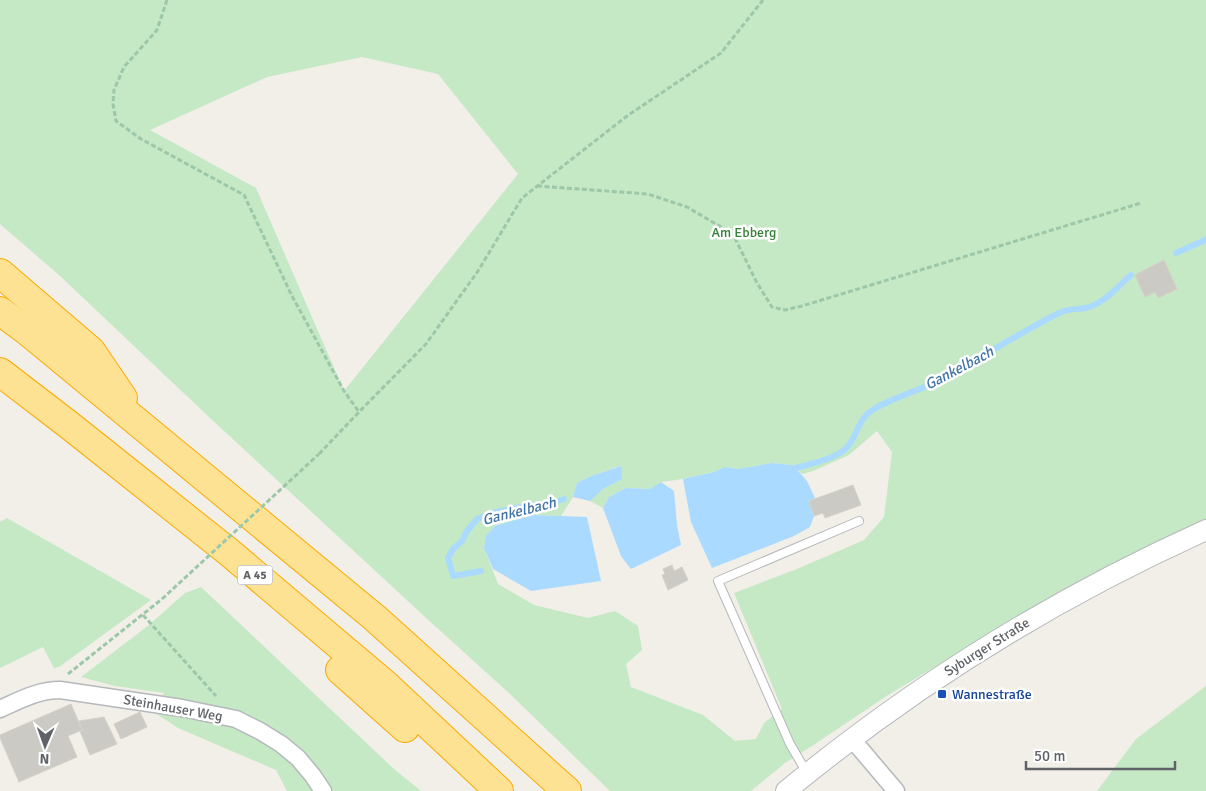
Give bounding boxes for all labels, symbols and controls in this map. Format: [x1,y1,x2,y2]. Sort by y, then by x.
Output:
park label: Am Ebberg [712,224,776,241]
water label: Gankelbach [922,342,997,394]
water label: Gankelbach [480,493,558,529]
road number: A 45 [238,566,272,584]
street label: Syburger Straße [941,614,1033,680]
place label: Wannestraße [952,686,1032,703]
marker: Wannestraße [936,688,948,700]
street label: Steinhauser Weg [122,691,224,725]
north arrow [20,721,70,771]
scale bar [1026,738,1175,770]
text: 50 m [1034,747,1065,765]
text: N [39,750,50,767]

